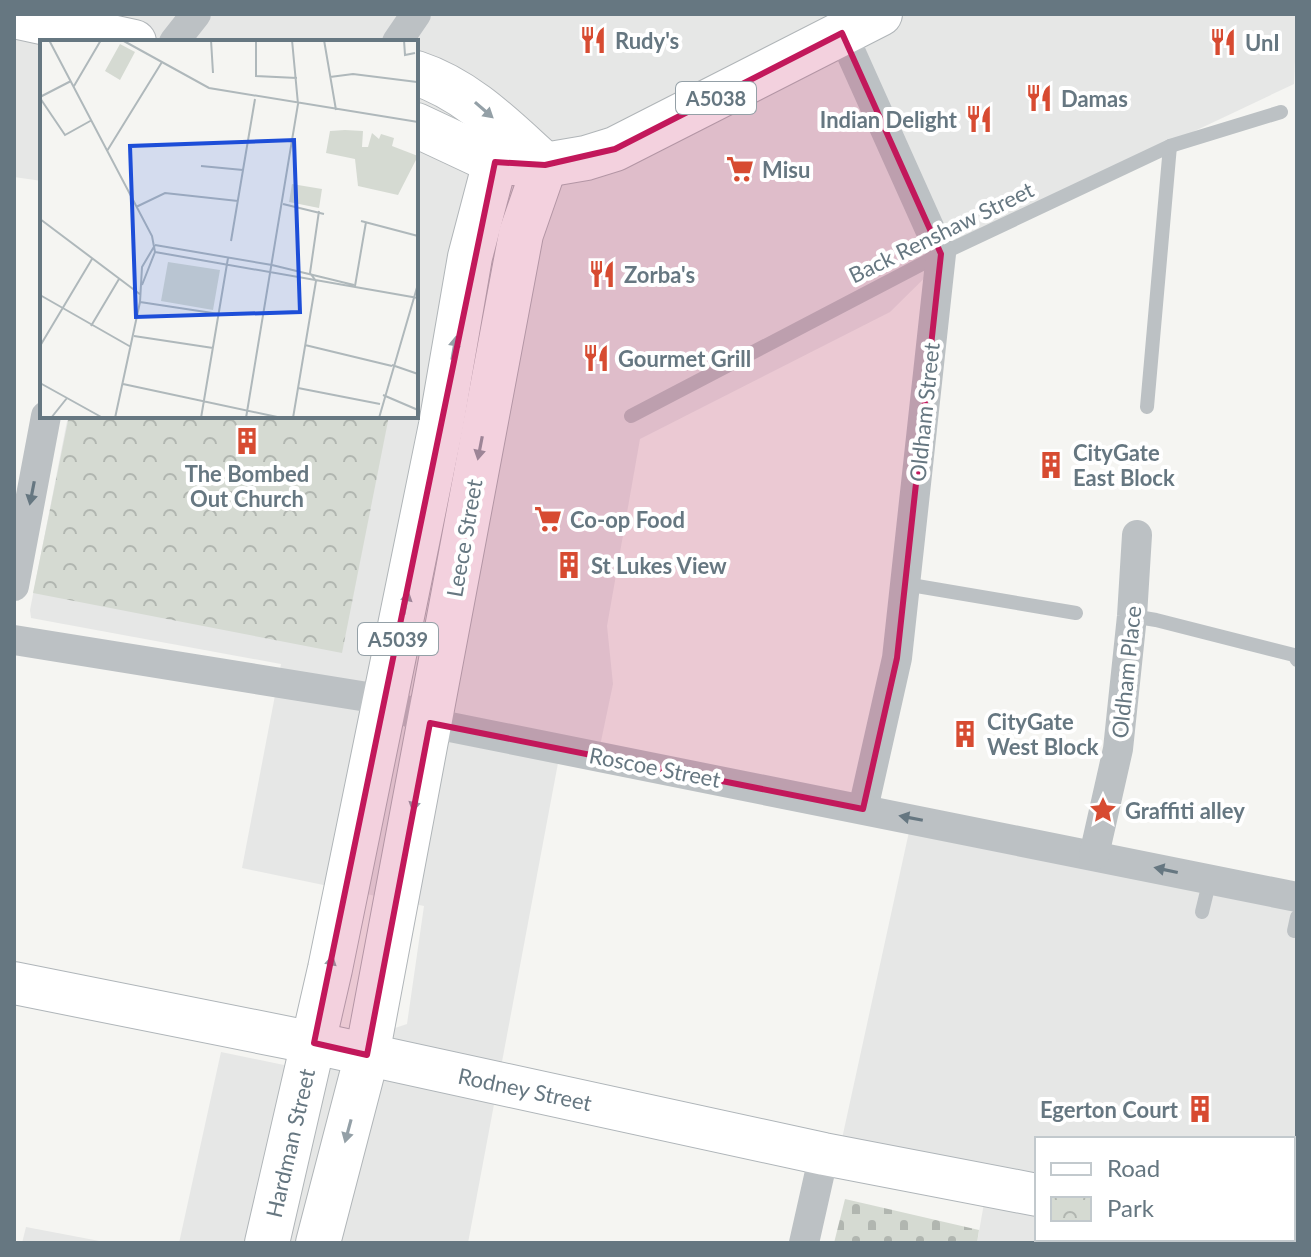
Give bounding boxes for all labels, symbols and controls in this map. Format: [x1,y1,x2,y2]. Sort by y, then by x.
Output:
restaurant icon: Rudy's [578,25,608,55]
place label: Rudy's [615,27,679,54]
restaurant icon: UnI [1208,27,1238,57]
place label: UnI [1245,29,1280,56]
inset map [40,40,418,418]
road number: A5038 [676,82,756,114]
restaurant icon: Damas [1024,83,1054,113]
place label: Damas [1061,85,1128,112]
one-way arrow [473,101,493,118]
restaurant icon: Indian Delight [964,104,994,134]
place label: Indian Delight [820,106,958,133]
supermarket icon: Misu [725,154,755,184]
place label: Misu [762,156,810,183]
street label: Back Renshaw Street [844,175,1038,288]
restaurant icon: Zorba's [587,259,617,289]
place label: Zorba's [624,261,695,288]
one-way arrow [449,335,461,360]
street label: Oldham Street [903,341,945,483]
restaurant icon: Gourmet Grill [581,343,611,373]
place label: Gourmet Grill [618,345,751,372]
building icon: The Bombed Out Church [232,426,262,456]
one-way arrow [474,435,486,460]
place label: CityGate East Block [1073,439,1175,491]
building icon: CityGate East Block [1036,450,1066,480]
place label: The Bombed Out Church [185,460,309,512]
street label: Leece Street [440,477,488,599]
one-way arrow [25,480,37,505]
supermarket icon: Co-op Food [533,504,563,534]
place label: Co-op Food [570,506,685,533]
building icon: St Lukes View [554,550,584,580]
place label: St Lukes View [591,552,727,579]
one-way arrow [400,590,412,615]
street label: Oldham Place [1106,604,1146,740]
road number: A5039 [358,623,438,655]
place label: CityGate West Block [987,708,1099,760]
building icon: CityGate West Block [950,719,980,749]
street label: Roscoe Street [587,741,723,793]
one-way arrow [409,788,421,813]
place icon: Graffiti alley [1088,795,1118,825]
place label: Graffiti alley [1125,797,1245,824]
one-way arrow [898,811,923,824]
one-way arrow [1153,863,1178,876]
one-way arrow [324,954,337,979]
street label: Rodney Street [456,1062,594,1116]
street label: Hardman Street [260,1066,320,1220]
building icon: Egerton Court [1185,1094,1215,1124]
place label: Egerton Court [1040,1096,1179,1123]
one-way arrow [342,1119,354,1144]
legend [1035,1137,1295,1241]
text: Road [1107,1153,1160,1182]
text: Park [1107,1193,1155,1222]

